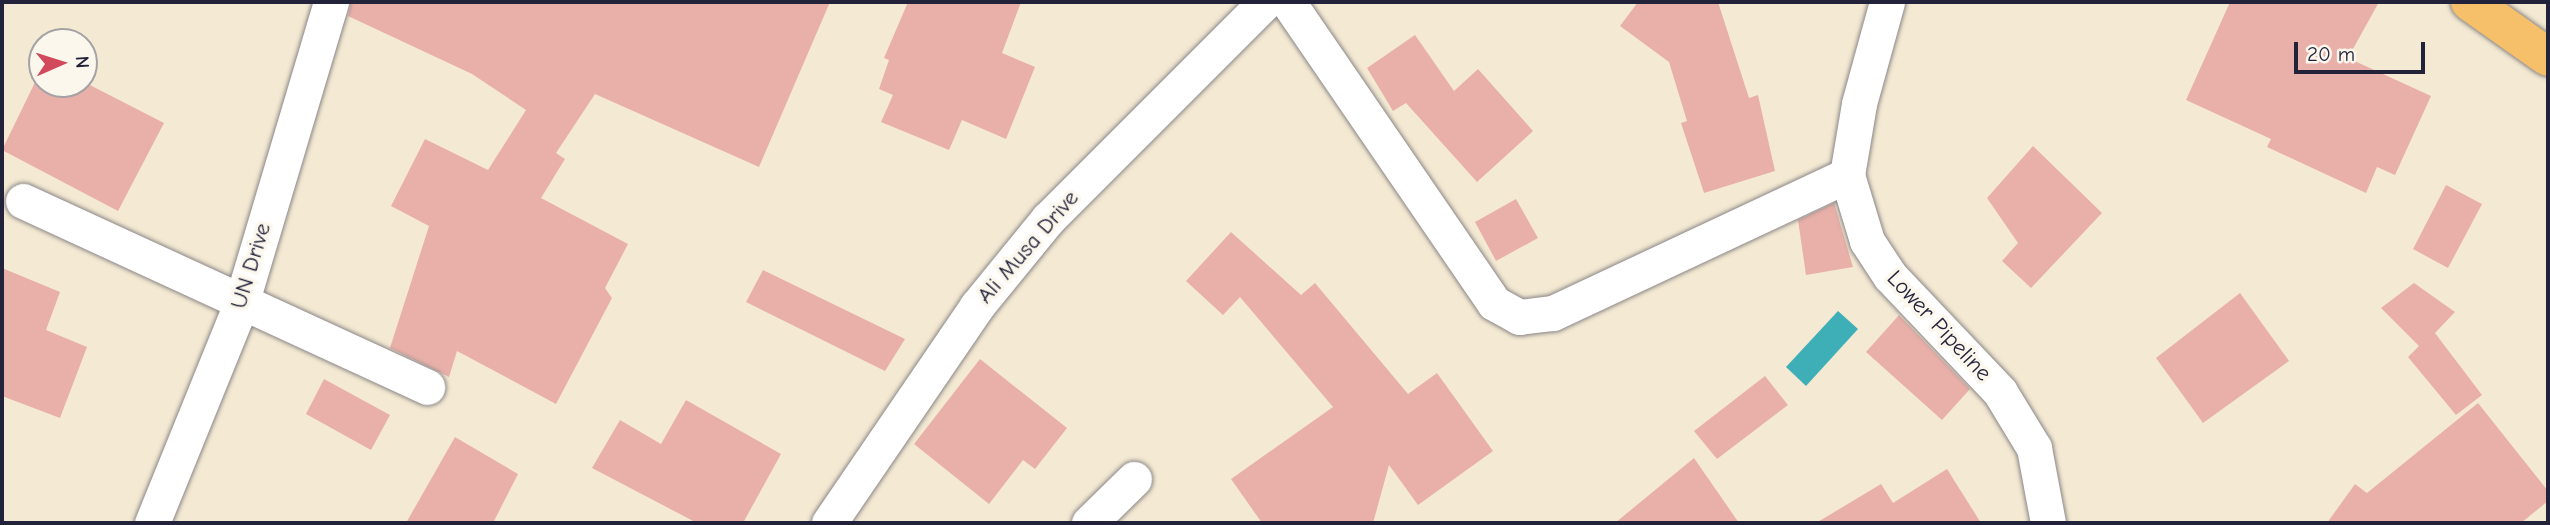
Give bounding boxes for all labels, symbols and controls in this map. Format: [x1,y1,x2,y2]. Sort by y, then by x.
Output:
north arrow [28,28,98,98]
scale bar [2298,28,2429,72]
text: 20 m [2307,42,2355,66]
text: N [71,55,93,69]
street label: Ali Musa Drive [971,185,1085,309]
street label: UN Drive [225,220,277,312]
street label: Lower Pipeline [1881,265,1997,387]

